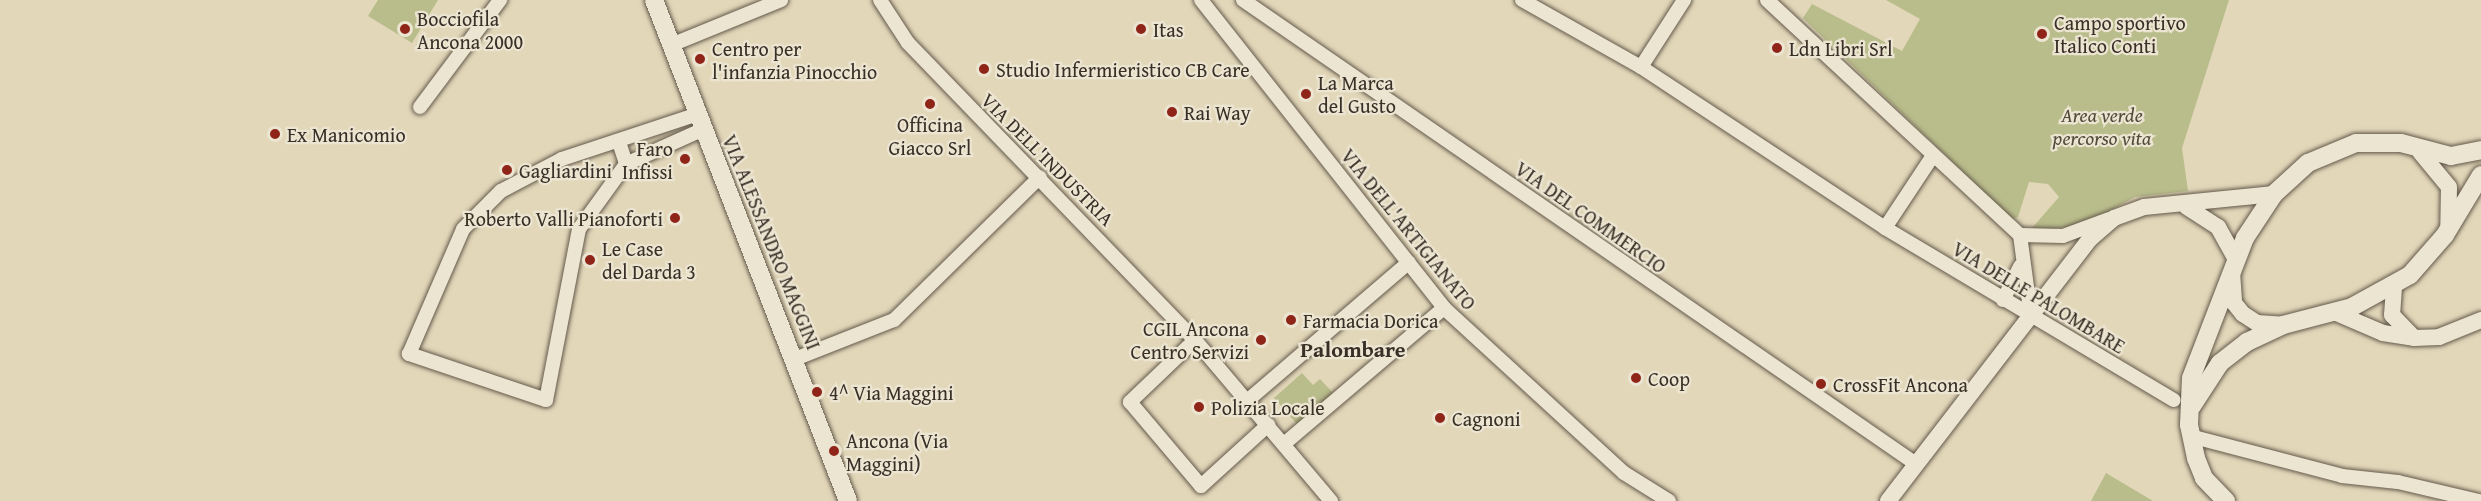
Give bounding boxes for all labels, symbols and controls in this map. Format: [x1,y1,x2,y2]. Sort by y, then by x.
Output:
place label: Bocciofila Ancona 2000 [417,6,523,53]
place label: Campo sportivo Italico Conti [2054,11,2186,58]
place label: Itas [1153,17,1184,41]
marker: Bocciofila Ancona 2000 [398,22,412,36]
marker: Itas [1134,22,1148,36]
marker: Campo sportivo Italico Conti [2035,27,2049,41]
place label: Centro per l'infanzia Pinocchio [712,36,877,83]
place label: Ldn Libri Srl [1789,36,1893,60]
marker: Ldn Libri Srl [1770,41,1784,55]
marker: Centro per l'infanzia Pinocchio [693,52,707,66]
place label: Studio Infermieristico CB Care [996,57,1250,81]
marker: Studio Infermieristico CB Care [977,62,991,76]
place label: La Marca del Gusto [1318,70,1396,117]
marker: La Marca del Gusto [1299,87,1313,101]
street label: VIA DELL'INDUSTRIA [977,88,1119,230]
marker: Officina Giacco Srl [923,97,937,111]
place label: Rai Way [1184,100,1251,124]
park label: Area verde percorso vita [2053,102,2151,149]
marker: Rai Way [1165,105,1179,119]
place label: Officina Giacco Srl [889,113,971,160]
place label: Ex Manicomio [287,122,406,146]
marker: Ex Manicomio [268,127,282,141]
street label: VIA ALESSANDRO MAGGINI [718,131,826,353]
place label: Faro Infissi [622,136,673,183]
street label: VIA DELL'ARTIGIANATO [1336,143,1482,315]
marker: Faro Infissi [678,152,692,166]
street label: VIA DEL COMMERCIO [1511,156,1671,278]
place label: Gagliardini [519,158,612,182]
marker: Gagliardini [500,163,514,177]
place label: Roberto Valli Pianoforti [464,206,663,230]
marker: Roberto Valli Pianoforti [668,211,682,225]
street label: VIA DELLE PALOMBARE [1948,236,2130,358]
place label: Le Case del Darda 3 [602,237,696,284]
marker: Le Case del Darda 3 [583,253,597,267]
place label: Farmacia Dorica [1303,308,1438,332]
marker: Farmacia Dorica [1284,313,1298,327]
place label: CGIL Ancona Centro Servizi [1131,316,1249,363]
marker: CGIL Ancona Centro Servizi [1254,333,1268,347]
district label: Palombare [1300,337,1406,363]
place label: Coop [1648,366,1690,390]
marker: Coop [1629,371,1643,385]
place label: CrossFit Ancona [1833,372,1968,396]
marker: CrossFit Ancona [1814,377,1828,391]
place label: 4^ Via Maggini [829,380,954,404]
marker: 4^ Via Maggini [810,385,824,399]
place label: Polizia Locale [1211,395,1325,419]
marker: Polizia Locale [1192,400,1206,414]
place label: Cagnoni [1452,406,1521,430]
marker: Cagnoni [1433,411,1447,425]
place label: Ancona (Via Maggini) [846,428,948,475]
marker: Ancona (Via Maggini) [827,444,841,458]

